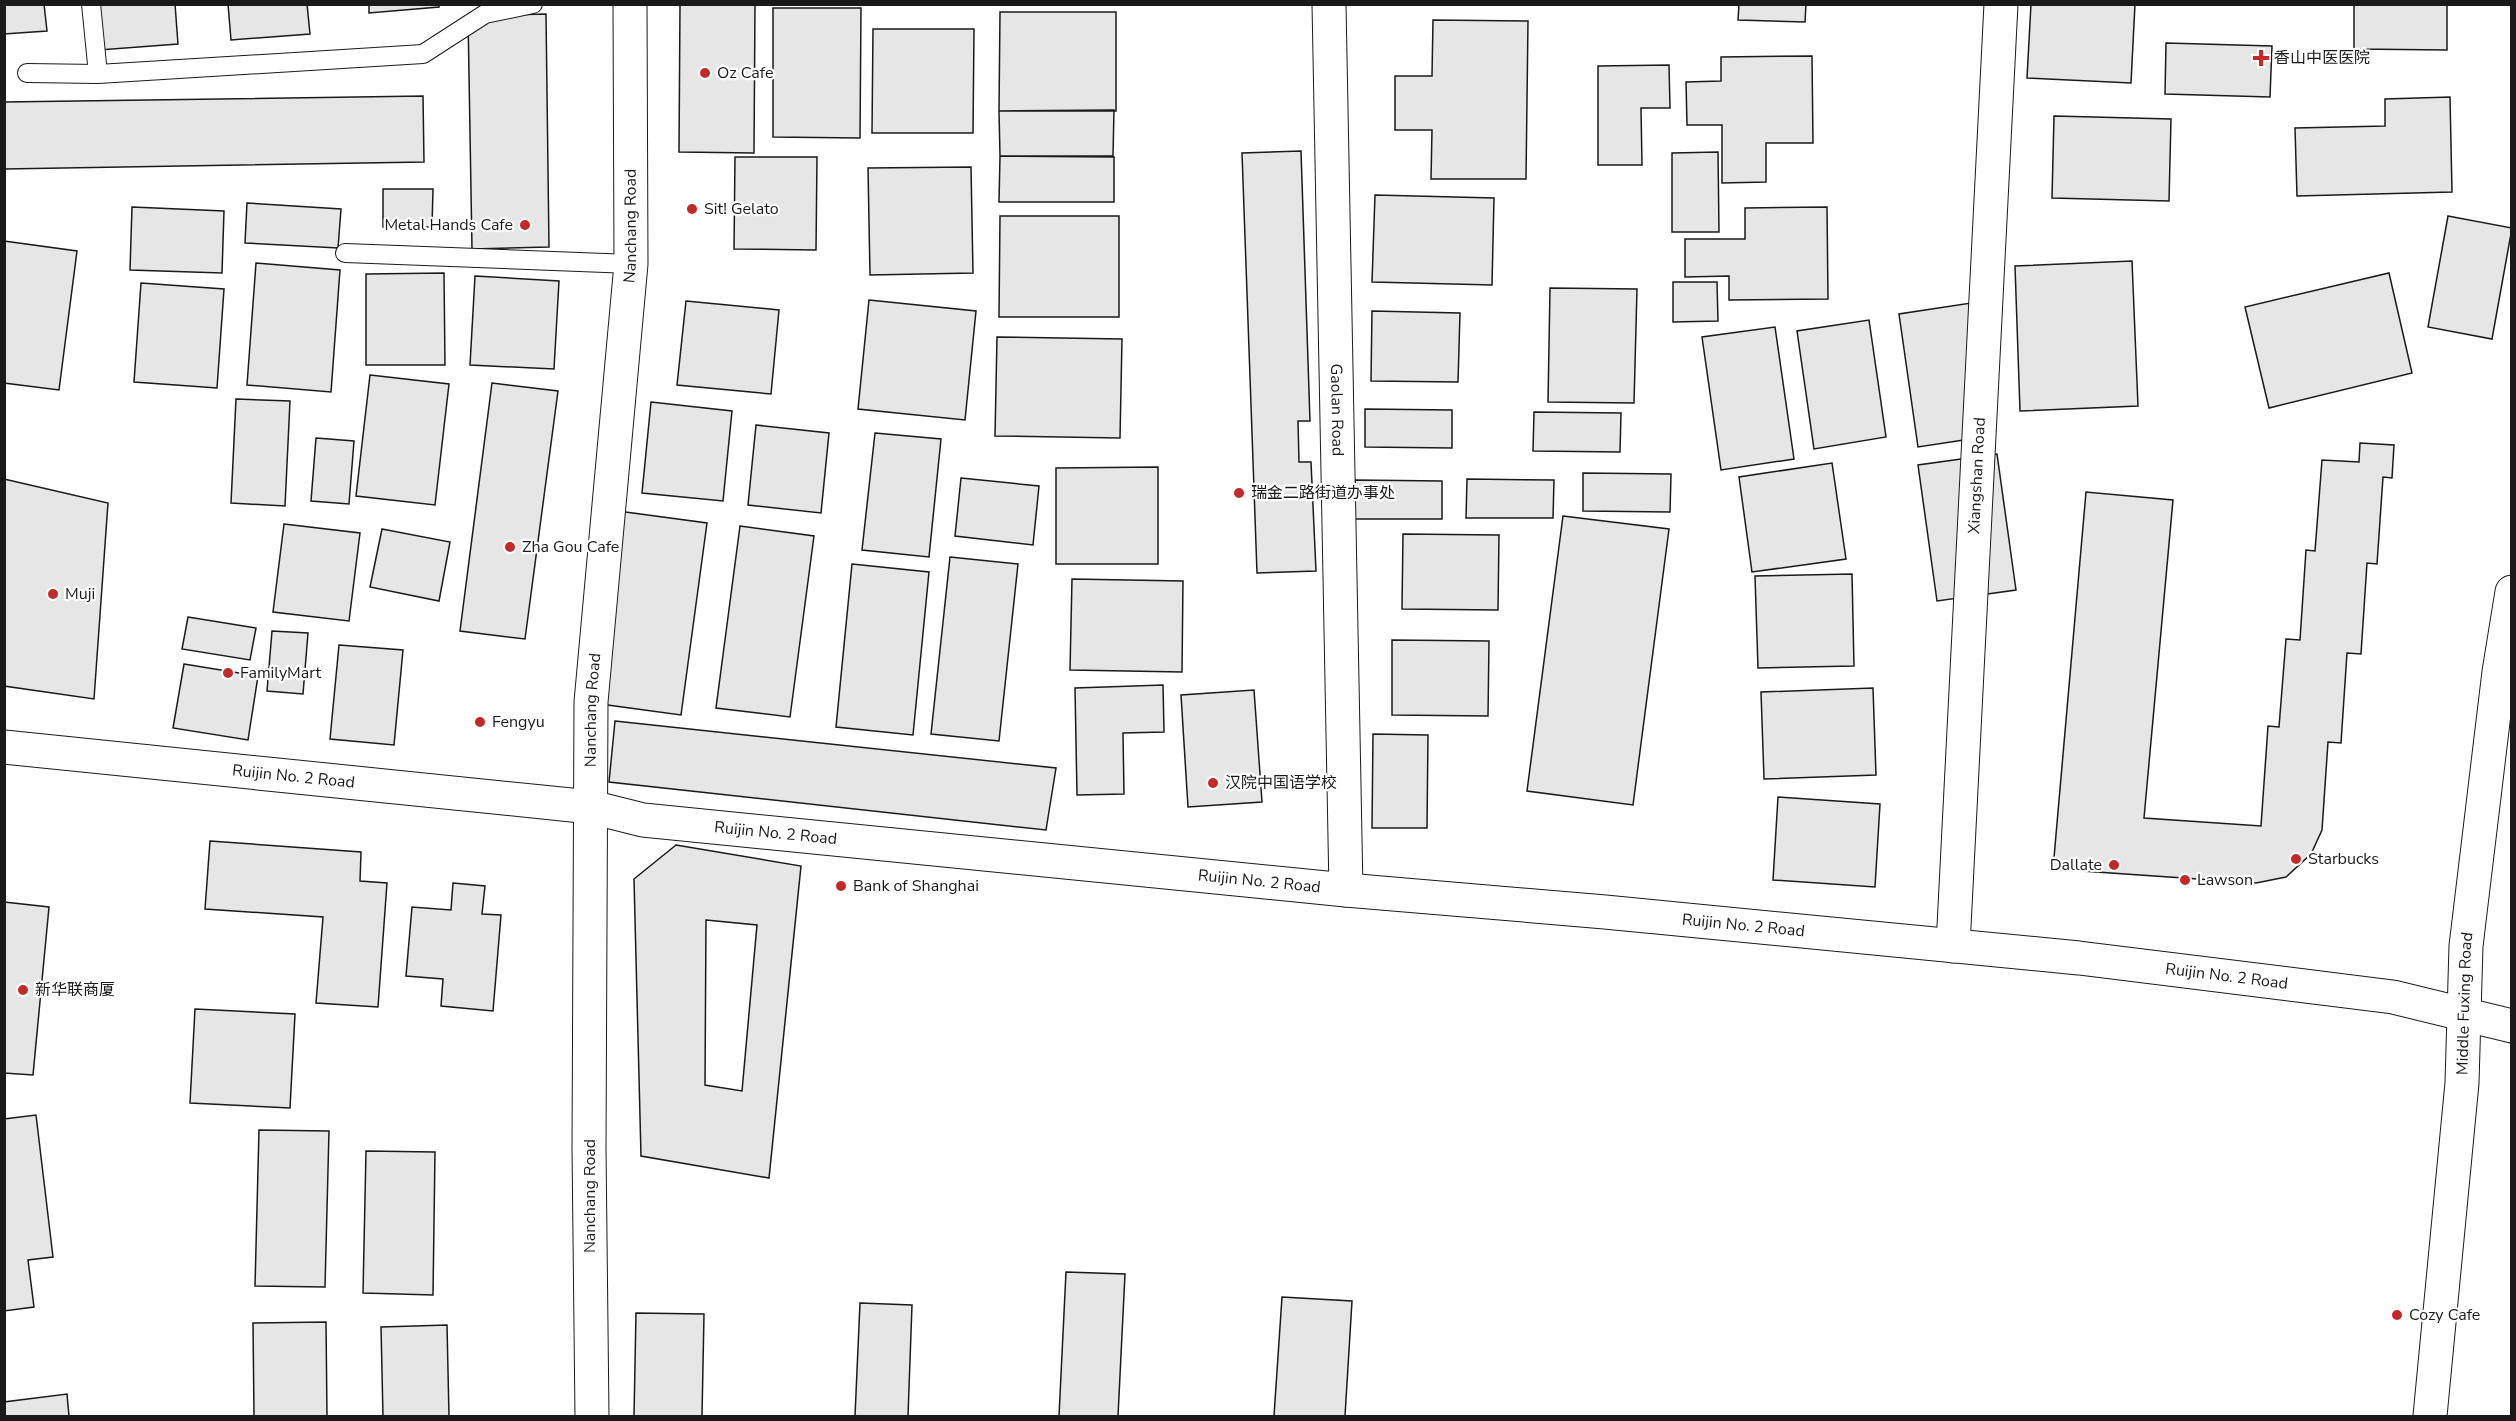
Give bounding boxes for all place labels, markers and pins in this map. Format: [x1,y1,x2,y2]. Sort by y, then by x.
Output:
place label: 香山中医医院 [2274,47,2370,69]
marker: 香山中医医院 [2252,49,2270,67]
place label: Oz Cafe [717,62,773,84]
marker: Oz Cafe [698,66,712,80]
place label: Sit! Gelato [704,198,779,220]
marker: Sit! Gelato [685,202,699,216]
place label: Metal Hands Cafe [384,214,513,236]
marker: Metal Hands Cafe [518,218,532,232]
place label: 瑞金二路街道办事处 [1251,482,1395,504]
marker: 瑞金二路街道办事处 [1232,486,1246,500]
place label: Zha Gou Cafe [522,536,619,558]
marker: Zha Gou Cafe [503,540,517,554]
place label: Muji [65,583,95,605]
marker: Muji [46,587,60,601]
place label: FamilyMart [240,662,321,684]
marker: FamilyMart [221,666,235,680]
place label: Fengyu [492,711,545,733]
marker: Fengyu [473,715,487,729]
place label: 汉院中国语学校 [1225,772,1337,794]
marker: 汉院中国语学校 [1206,776,1220,790]
place label: Starbucks [2308,848,2379,870]
marker: Starbucks [2289,852,2303,866]
place label: Dallate [2050,854,2102,876]
marker: Dallate [2107,858,2121,872]
place label: Lawson [2197,869,2253,891]
marker: Lawson [2178,873,2192,887]
place label: Bank of Shanghai [853,875,979,897]
marker: Bank of Shanghai [834,879,848,893]
place label: 新华联商厦 [35,979,115,1001]
marker: 新华联商厦 [16,983,30,997]
place label: Cozy Cafe [2409,1304,2480,1326]
marker: Cozy Cafe [2390,1308,2404,1322]

